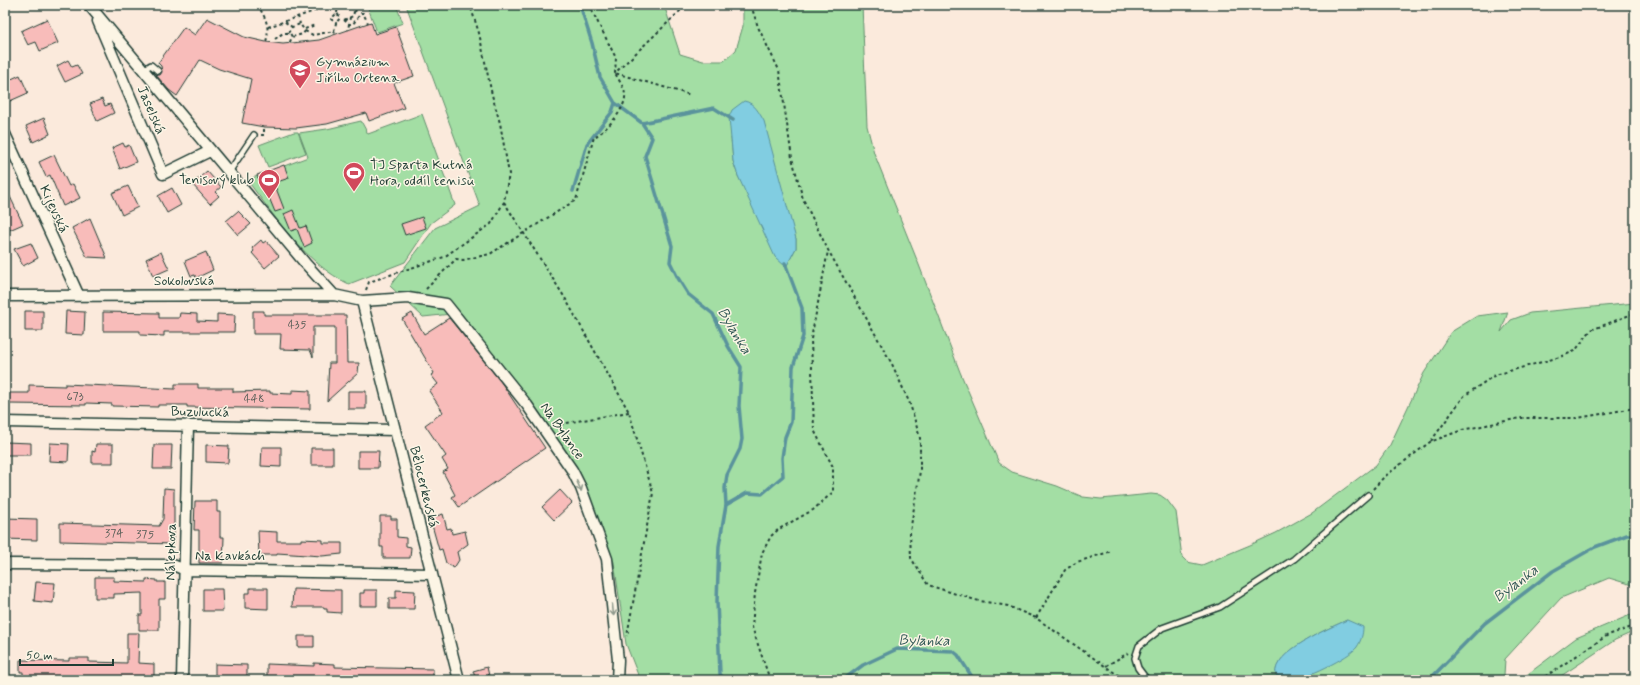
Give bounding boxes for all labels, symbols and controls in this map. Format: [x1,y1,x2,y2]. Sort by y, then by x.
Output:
place label: Gymnázium Jiřího Ortena [316,53,400,87]
school or university icon: Gymnázium Jiřího Ortena [287,57,313,90]
street label: Jaselská [133,83,169,137]
place label: TJ Sparta Kutná Hora, oddíl tenisu [370,156,475,190]
sports icon: TJ Sparta Kutná Hora, oddíl tenisu [341,160,367,193]
sports icon: Tenisový klub [256,167,282,200]
place label: Tenisový klub [179,171,254,189]
street label: Kijevská [35,182,73,236]
street label: Sokolovská [154,272,214,290]
water label: Bylanka [712,304,756,359]
house number: 435 [288,317,307,333]
house number: 673 [66,389,84,405]
house number: 448 [244,391,264,407]
street label: Na Bylance [536,399,588,463]
street label: Buzulucká [171,402,229,422]
street label: Bělocerkevská [405,444,443,530]
one-way arrow [576,479,583,491]
street label: Nálepkova [161,523,181,581]
house number: 374 [105,526,123,542]
house number: 375 [136,527,154,543]
street label: Na Kavkách [195,547,265,565]
water label: Bylanka [1490,560,1543,607]
one-way arrow [609,603,616,616]
water label: Bylanka [898,631,950,651]
scale bar [20,641,113,667]
text: 50 m [26,648,53,664]

